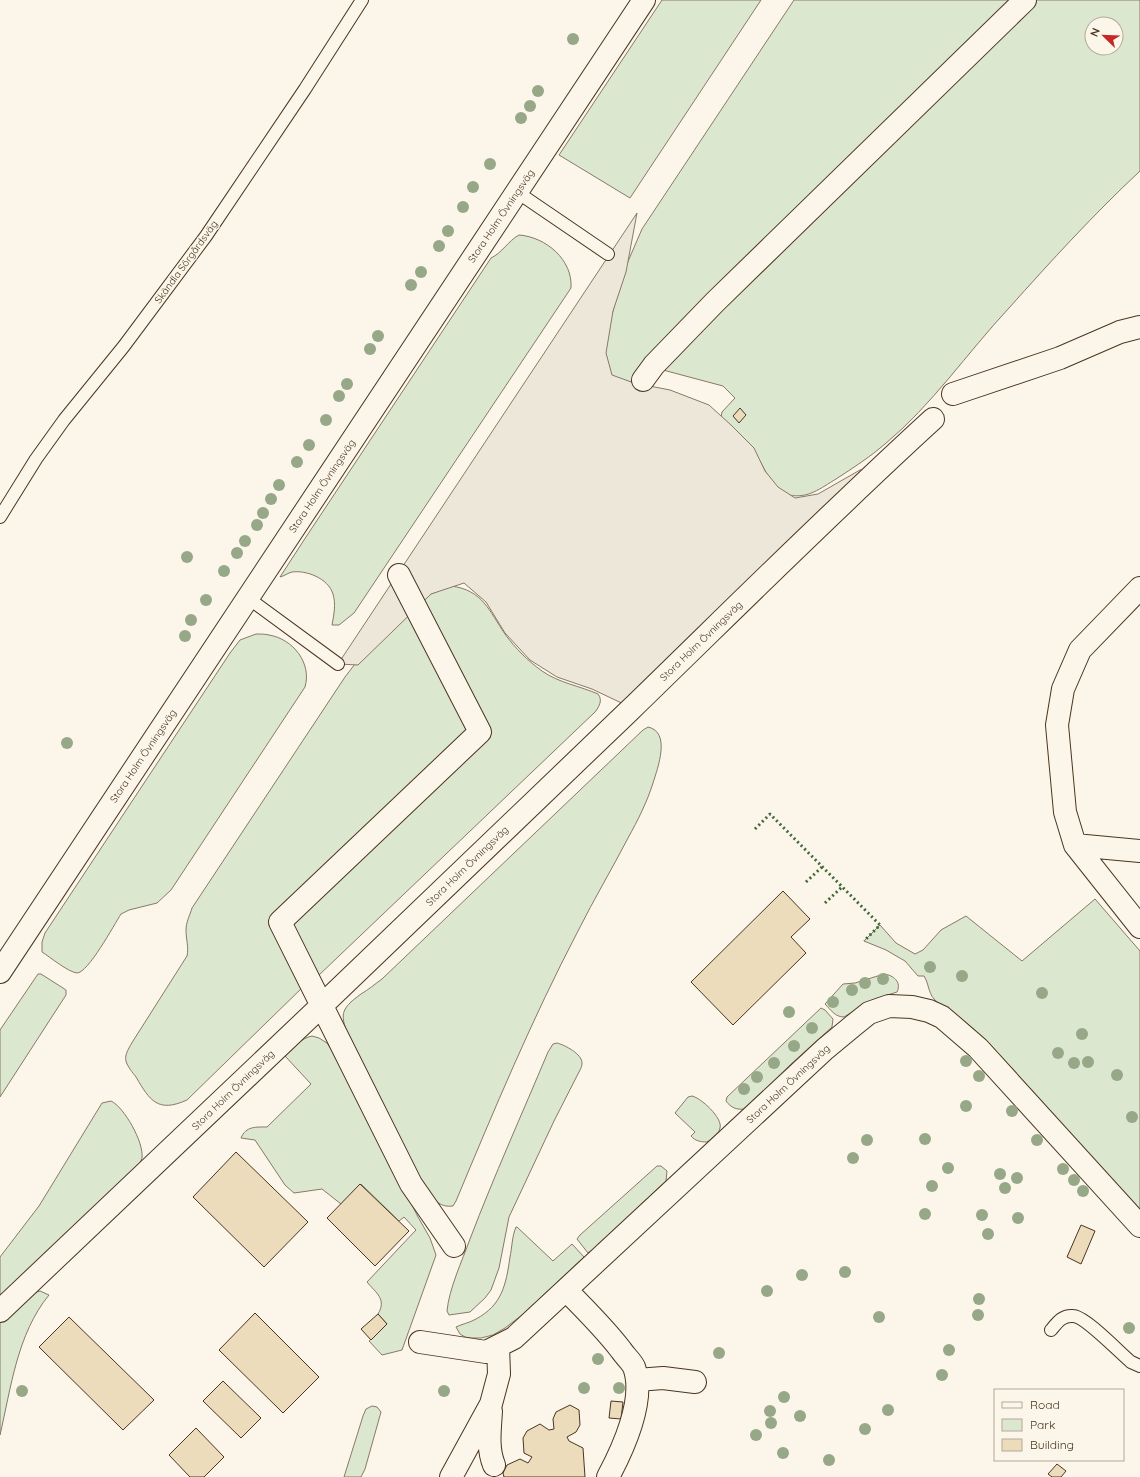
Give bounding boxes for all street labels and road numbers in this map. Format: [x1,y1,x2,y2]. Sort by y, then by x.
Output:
street label: Stora Holm Övningsväg [465,167,537,265]
street label: Skändla Sörgårdsväg [152,218,220,306]
street label: Stora Holm Övningsväg [286,437,358,535]
street label: Stora Holm Övningsväg [657,598,745,684]
street label: Stora Holm Övningsväg [107,707,179,805]
street label: Stora Holm Övningsväg [423,823,511,909]
street label: Stora Holm Övningsväg [743,1042,833,1126]
street label: Stora Holm Övningsväg [189,1047,277,1133]

